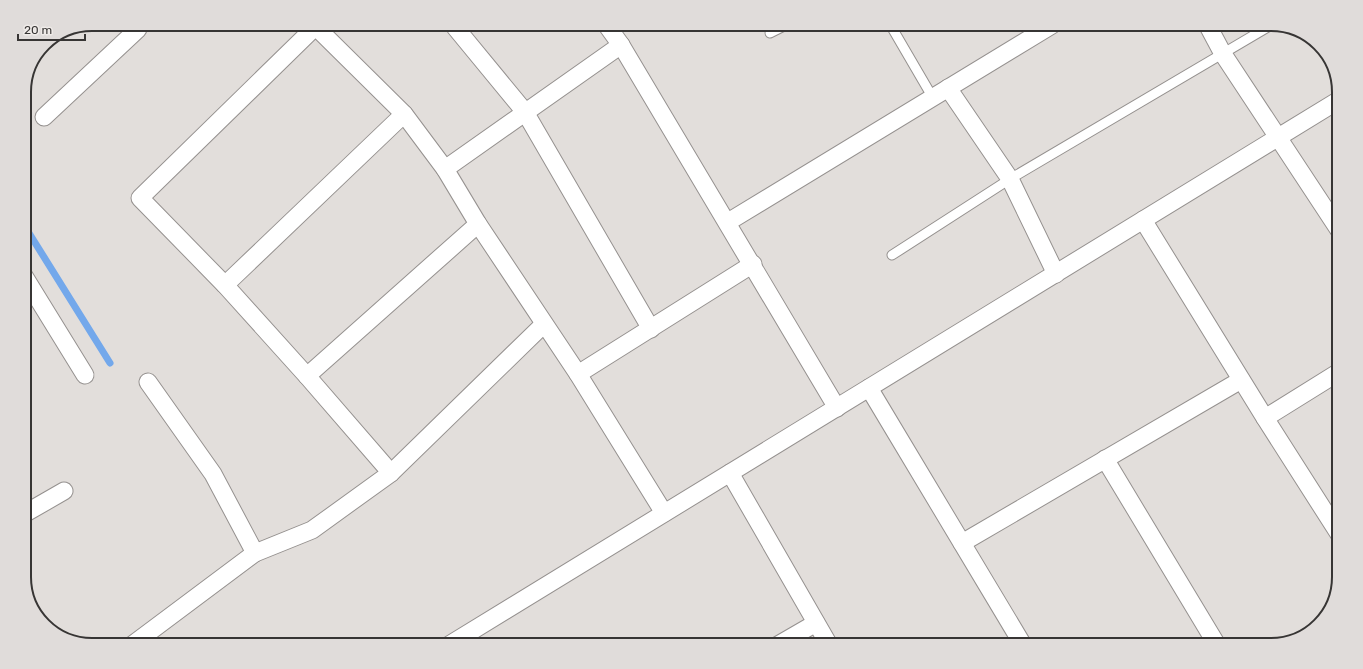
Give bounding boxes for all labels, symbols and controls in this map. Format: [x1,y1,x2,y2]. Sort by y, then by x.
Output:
scale bar [18,16,85,42]
text: 20 m [24,23,52,37]

